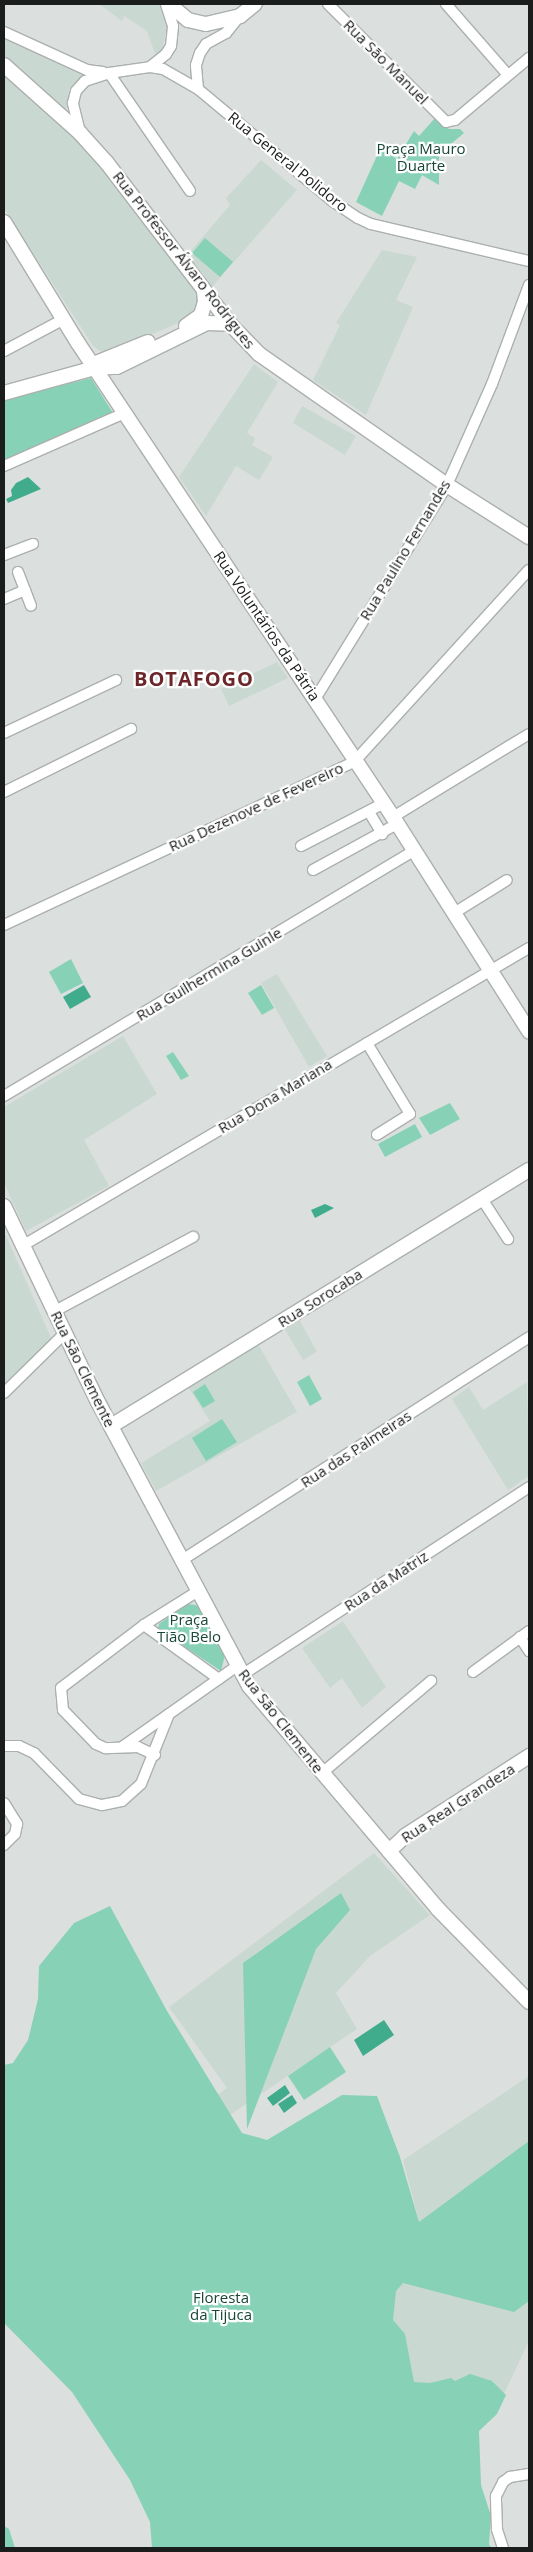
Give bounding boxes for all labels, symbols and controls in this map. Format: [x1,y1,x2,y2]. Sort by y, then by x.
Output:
street label: Rua São Manuel [340,16,432,108]
street label: Rua General Polidoro [225,108,351,216]
park label: Praça Mauro Duarte [376,139,466,174]
street label: Rua Professor Álvaro Rodrigues [109,168,259,352]
street label: Rua Paulino Fernandes [356,476,454,624]
street label: Rua Voluntários da Pátria [210,548,324,704]
district label: BOTAFOGO [133,666,255,690]
street label: Rua Dezenove de Fevereiro [166,759,346,855]
street label: Rua Guilhermina Guinle [133,923,285,1025]
street label: Rua Dona Mariana [215,1055,335,1137]
street label: Rua Sorocaba [274,1265,366,1331]
street label: Rua São Clemente [47,1308,119,1430]
street label: Rua das Palmeiras [297,1407,415,1491]
street label: Rua da Matriz [341,1547,431,1615]
park label: Praça Tião Belo [157,1610,221,1645]
street label: Rua São Clemente [235,1665,327,1777]
street label: Rua Real Grandeza [398,1760,518,1846]
park label: Floresta da Tijuca [190,2288,252,2323]

